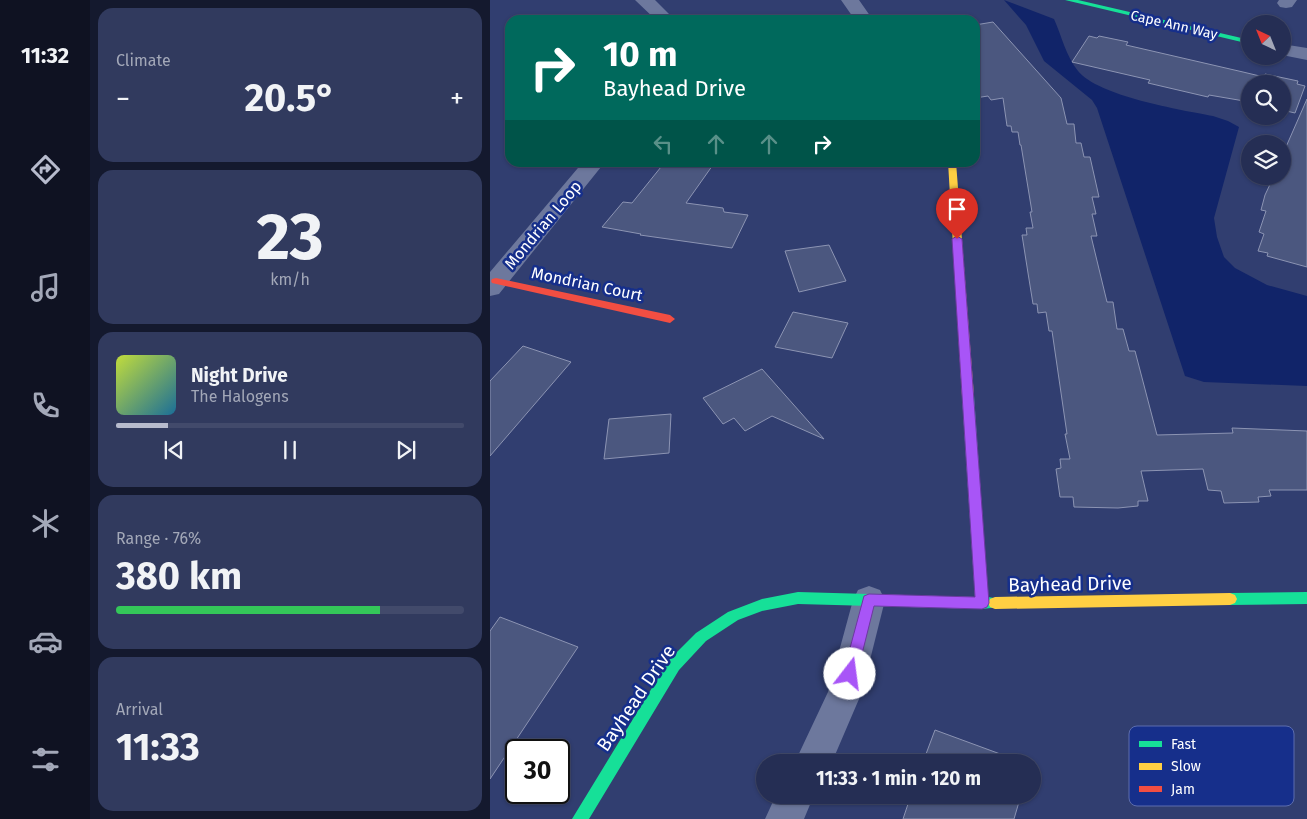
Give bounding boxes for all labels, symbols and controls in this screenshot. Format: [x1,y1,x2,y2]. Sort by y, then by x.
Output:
street label: Cape Ann Way [1129,7,1219,43]
north arrow [1241,15,1291,65]
map controls [1241,15,1291,185]
text: 10 m [603,33,678,75]
icon: right [520,35,585,100]
text: 11:32 [21,42,69,69]
text: Climate [116,51,171,70]
text: 20.5° [244,75,336,121]
text: Bayhead Drive [603,75,746,102]
button: search [1241,75,1291,125]
text: − [116,82,130,115]
text: + [450,82,464,115]
icon: left [649,130,677,158]
icon: ahead [702,130,730,158]
icon: ahead [755,130,783,158]
icon: right [808,130,836,158]
button: layers [1241,135,1291,185]
icon: directions [28,152,63,187]
street label: Mondrian Loop [501,177,585,273]
pin [936,188,978,239]
icon: arrive [943,195,971,223]
text: 23 [256,198,324,276]
street label: Mondrian Court [530,263,644,305]
icon: music [28,270,63,305]
text: km/h [270,270,310,289]
text: Night Drive [191,364,288,387]
text: The Halogens [191,387,289,406]
icon: phone [28,388,63,423]
icon: previous [160,436,188,464]
icon: pause [276,436,304,464]
icon: next [392,436,420,464]
icon: climate [28,506,63,541]
text: Range · 76% [116,529,201,548]
text: 380 km [116,553,242,599]
street label: Bayhead Drive [1008,571,1132,597]
icon: car [28,624,63,659]
street label: Bayhead Drive [592,640,680,756]
position arrow [823,647,875,699]
text: Arrival [116,700,163,719]
text: 11:33 [116,724,200,770]
legend [1129,726,1294,806]
text: Fast [1171,736,1197,753]
speed limit sign: 30 [505,739,570,804]
icon: filters [28,742,63,777]
text: Slow [1171,758,1201,775]
text: 11:33 · 1 min · 120 m [816,767,981,790]
text: Jam [1171,781,1195,798]

